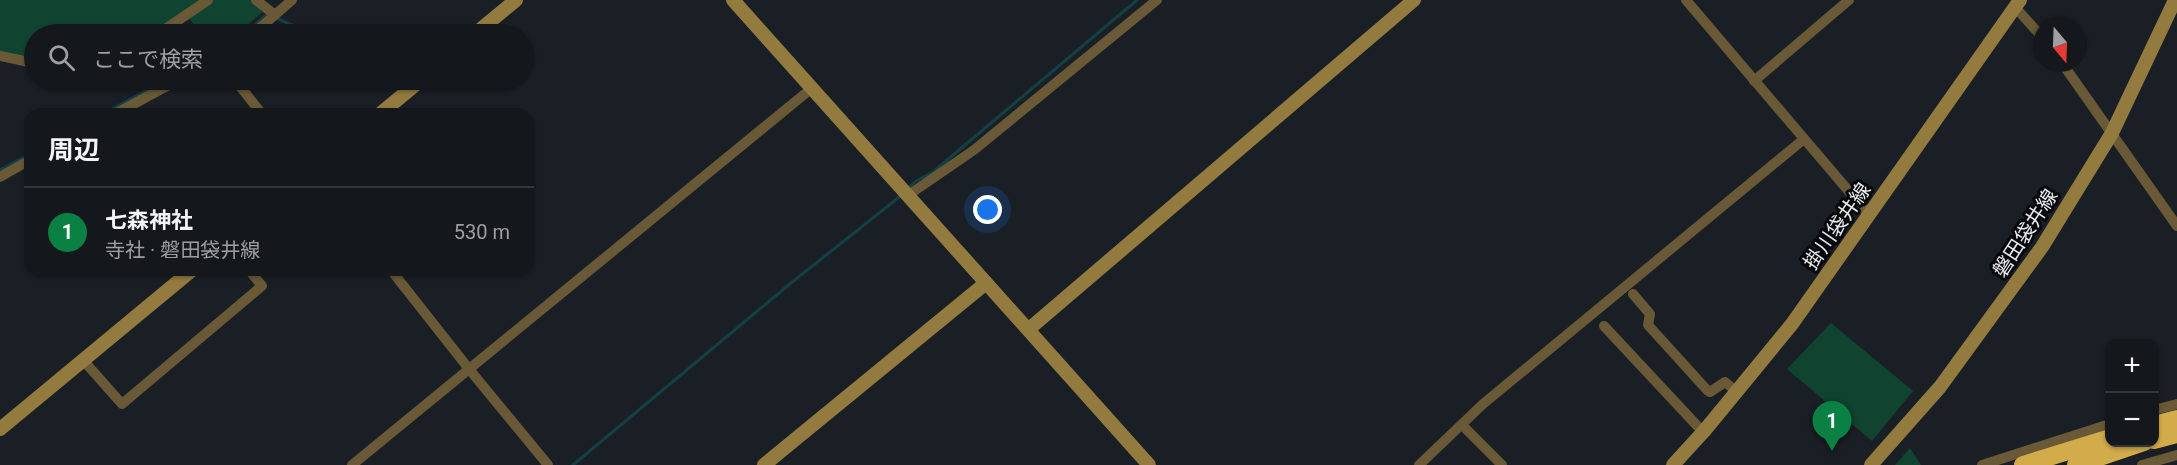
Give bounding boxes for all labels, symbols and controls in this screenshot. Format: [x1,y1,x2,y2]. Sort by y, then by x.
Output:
north arrow [2033,18,2087,72]
search box [24,24,534,90]
icon: search [45,41,78,74]
text: ここで検索 [93,47,203,72]
text: 周辺 [48,135,100,165]
street label: 掛川袋井線 [1798,178,1876,274]
street label: 磐田袋井線 [1988,185,2062,281]
your location [973,195,1002,224]
text: 七森神社 [105,208,193,233]
text: 1 [62,220,73,244]
text: 530 m [454,220,510,244]
text: 寺社 · 磐田袋井線 [105,238,260,262]
map controls [2105,339,2159,447]
button: + [2105,339,2159,393]
button: − [2105,393,2159,447]
pin: 1 [1812,402,1852,451]

